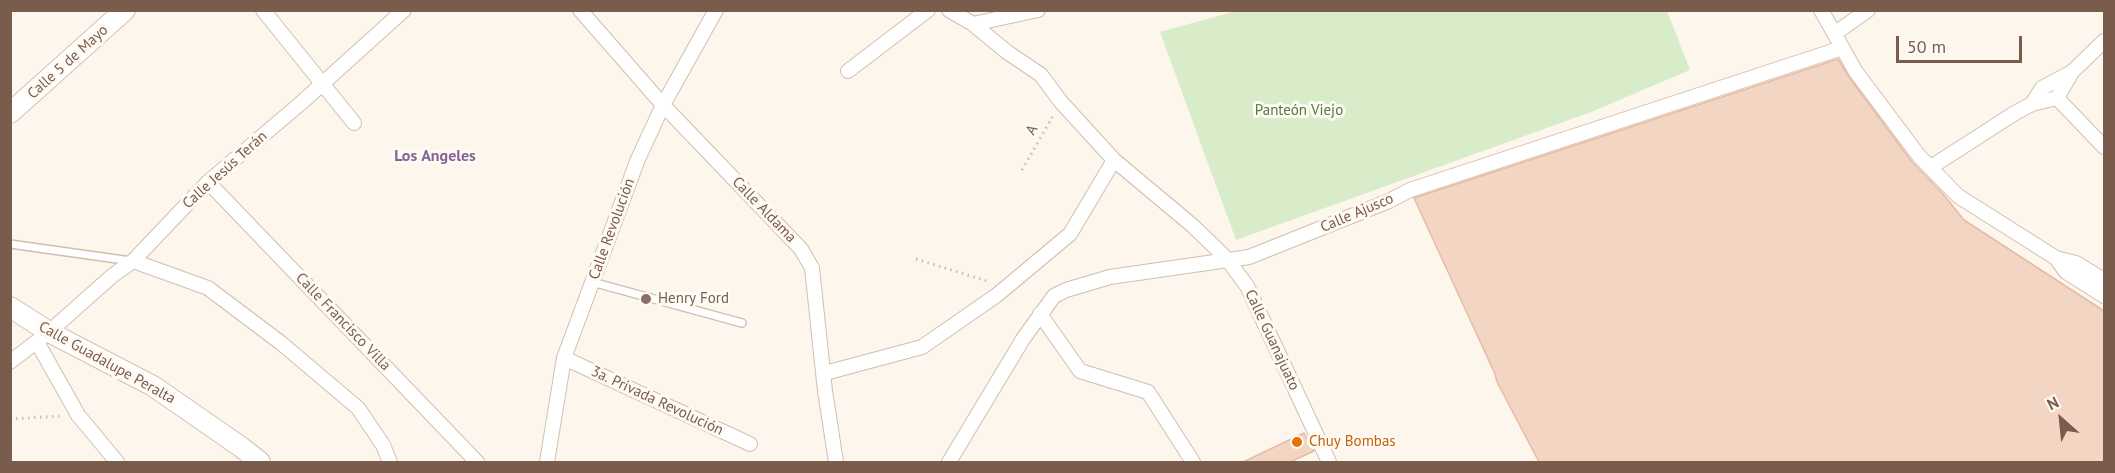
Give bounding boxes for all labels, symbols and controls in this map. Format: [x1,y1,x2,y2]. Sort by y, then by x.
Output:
street label: Calle 5 de Mayo [24,21,112,103]
scale bar [1899,24,2025,62]
text: 50 m [1907,35,1946,58]
park label: Panteón Viejo [1255,102,1343,120]
street label: A [1022,122,1042,138]
street label: Calle Jesús Terán [179,127,271,213]
district label: Los Angeles [394,146,476,166]
street label: Calle Aldama [728,173,800,247]
street label: Calle Revolución [585,176,639,282]
street label: Calle Ajusco [1318,190,1396,236]
street label: Calle Francisco Villa [292,269,394,375]
street label: Calle Guanajuato [1241,287,1303,393]
place label: Henry Ford [658,290,729,308]
marker: Henry Ford [639,292,653,306]
street label: Calle Guadalupe Peralta [36,318,178,408]
street label: 3a. Privada Revolución [588,362,726,440]
north arrow [2031,389,2091,449]
text: N [2044,392,2062,414]
place label: Chuy Bombas [1309,433,1396,451]
marker: Chuy Bombas [1290,435,1304,449]

